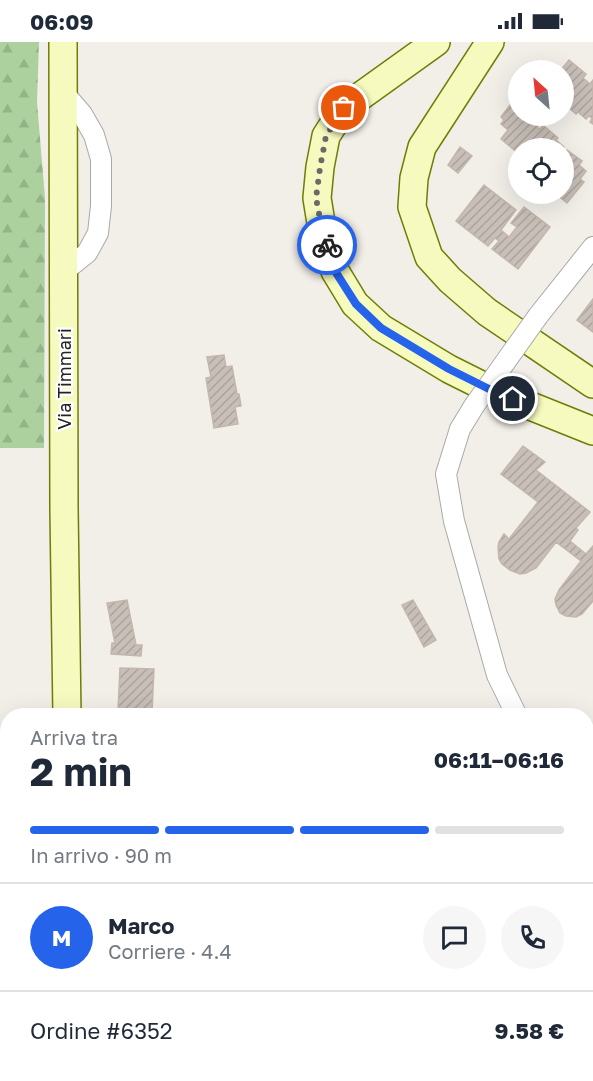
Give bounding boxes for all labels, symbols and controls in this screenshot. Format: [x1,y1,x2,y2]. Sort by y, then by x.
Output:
text: 06:09 [30,8,94,35]
north arrow [508,60,574,126]
map controls [508,60,574,204]
pin [318,82,369,133]
icon: bag [327,91,360,124]
button: locate [508,138,574,204]
courier [297,215,357,275]
icon: bike [311,229,344,262]
street label: Via Timmari [53,328,75,430]
pin [487,373,538,424]
icon: home [496,382,529,415]
text: Arriva tra [30,725,118,749]
text: 06:11–06:16 [434,746,564,773]
text: 2 min [30,748,132,795]
text: In arrivo · 90 m [30,843,172,867]
button: chat [423,906,486,969]
button: phone [501,906,564,969]
text: Marco [108,912,174,939]
text: M [52,924,71,951]
text: Corriere · 4.4 [108,939,232,963]
text: Ordine #6352 [30,1017,173,1044]
text: 9.58 € [494,1017,564,1044]

